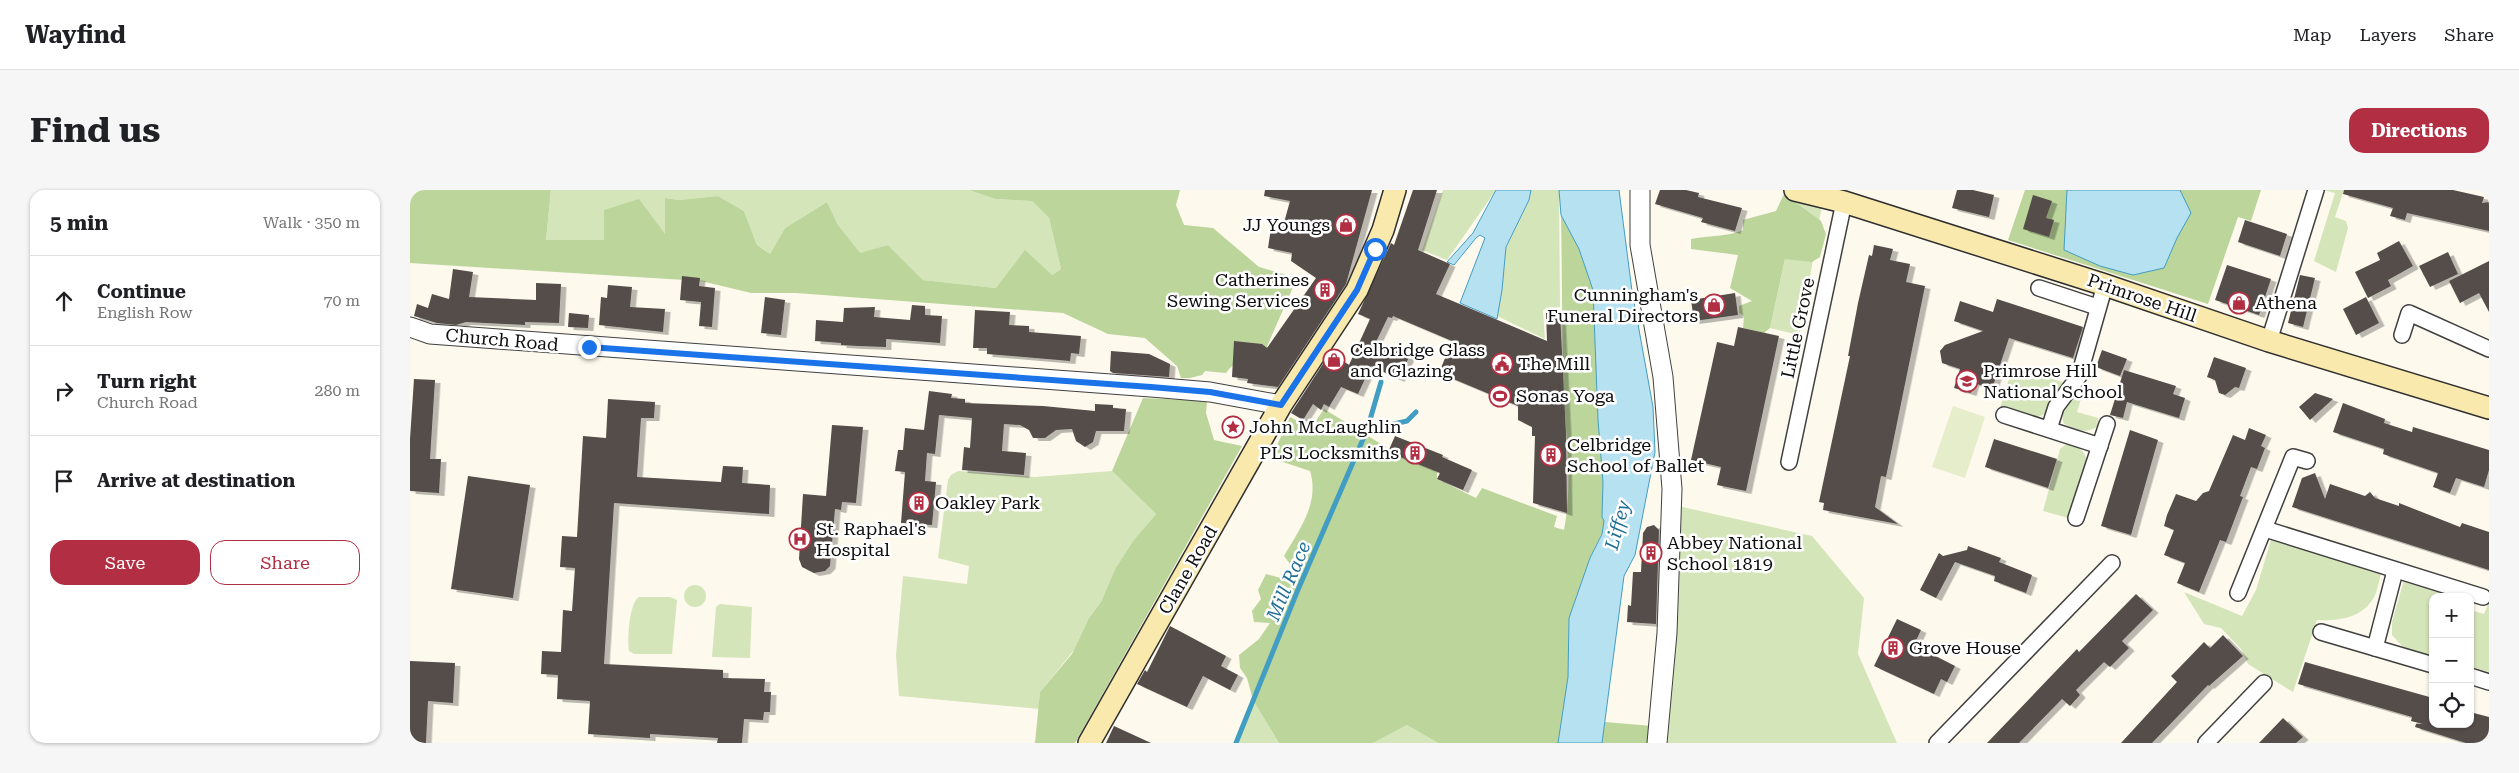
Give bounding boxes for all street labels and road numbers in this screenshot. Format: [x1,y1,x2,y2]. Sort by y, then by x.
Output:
street label: Primrose Hill [2085,269,2200,326]
street label: Little Grove [1777,275,1818,380]
street label: Church Road [445,324,560,355]
street label: Clane Road [1154,521,1222,618]

